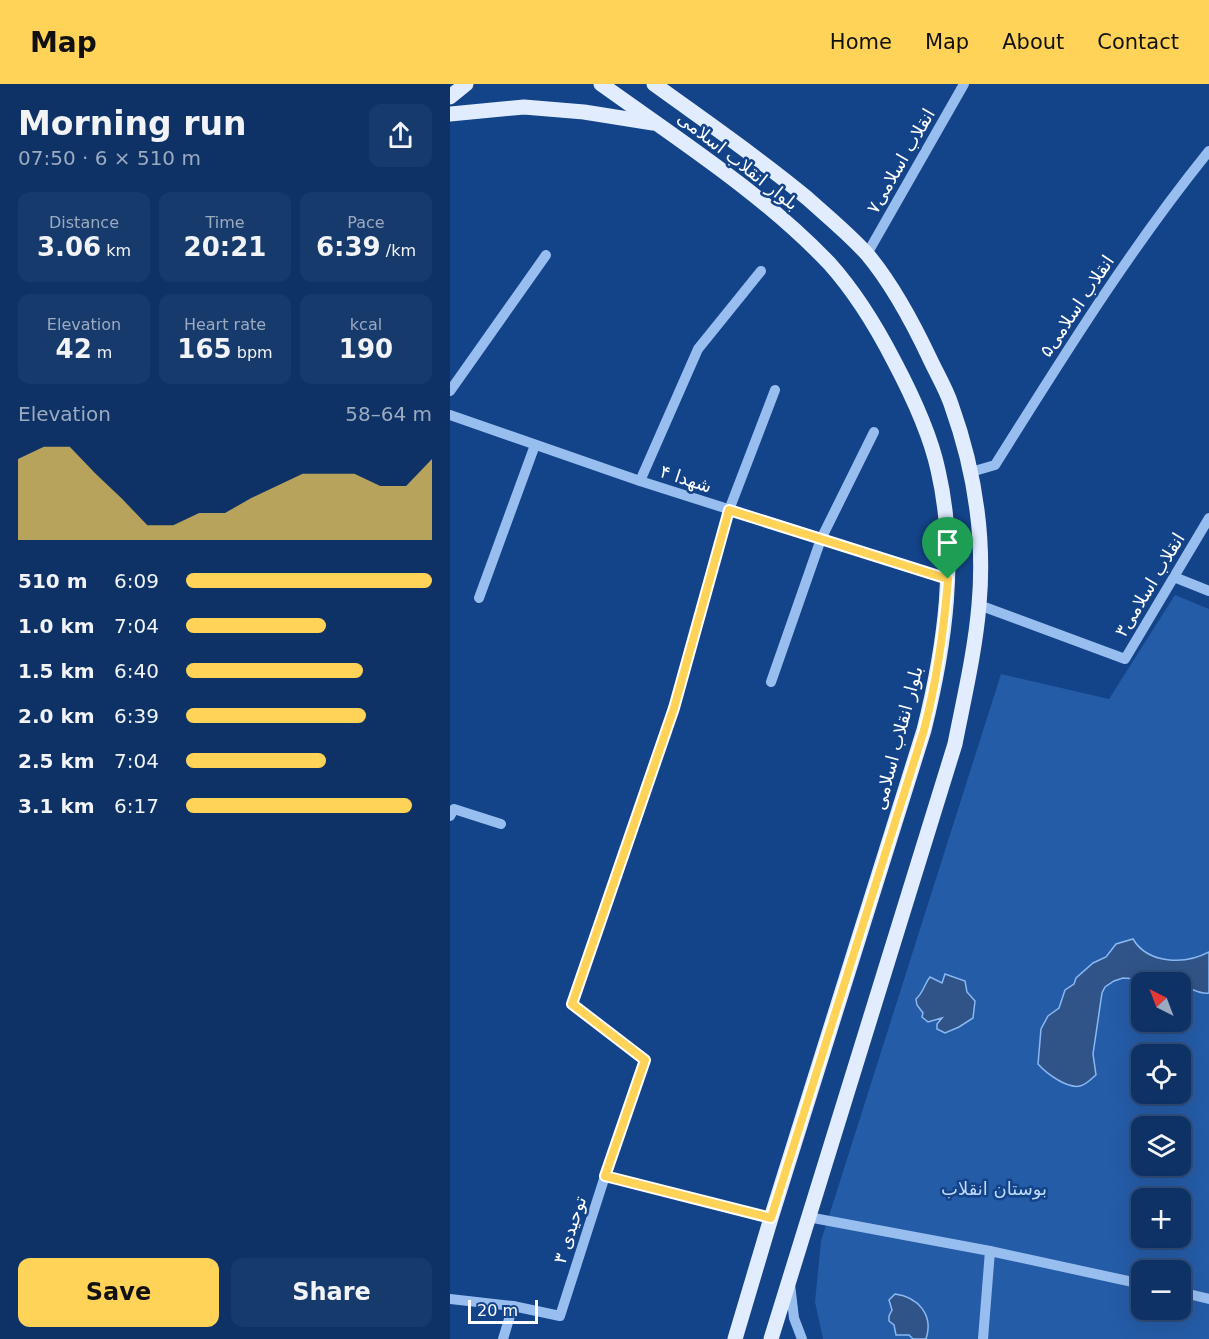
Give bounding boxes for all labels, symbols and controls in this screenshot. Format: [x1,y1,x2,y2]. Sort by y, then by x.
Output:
text: Map [30,26,97,59]
text: Home [830,30,892,54]
text: Map [925,30,969,54]
text: About [1002,30,1064,54]
text: Contact [1097,30,1179,54]
text: Morning run [18,104,246,143]
button: share [369,104,432,167]
street label: انقلاب اسلامی۷ [862,105,939,217]
street label: بلوار انقلاب اسلامی [673,107,803,215]
text: 07:50 · 6 × 510 m [18,146,201,170]
text: Distance [49,213,119,232]
text: Time [205,213,245,232]
text: Pace [347,213,385,232]
text: 3.06 [37,232,101,262]
text: 20:21 [184,232,266,262]
text: 6:39 [316,232,381,262]
text: km [101,241,131,260]
text: /km [381,241,416,260]
street label: انقلاب اسلامی۵ [1035,251,1118,360]
text: Elevation [47,315,121,334]
text: Heart rate [184,315,266,334]
text: kcal [350,315,382,334]
text: 42 [56,334,92,364]
text: 165 [177,334,232,364]
text: 190 [339,334,393,364]
text: m [92,343,112,362]
text: bpm [232,343,273,362]
text: Elevation [18,402,111,426]
text: 58–64 m [345,402,432,426]
street label: شهدا ۴ [657,460,715,498]
pin [922,517,973,579]
icon: arrive [931,526,964,559]
street label: انقلاب اسلامی۳ [1110,529,1189,641]
text: 510 m [18,569,88,593]
text: 6:09 [114,569,159,593]
text: 1.0 km [18,614,95,638]
text: 7:04 [114,614,159,638]
text: 1.5 km [18,659,95,683]
text: 6:40 [114,659,159,683]
street label: بلوار انقلاب اسلامی [868,664,928,812]
text: 2.0 km [18,704,95,728]
text: 6:39 [114,704,159,728]
text: 2.5 km [18,749,95,773]
text: 7:04 [114,749,159,773]
text: 3.1 km [18,794,95,818]
text: 6:17 [114,794,159,818]
north arrow [1131,972,1191,1032]
map controls [1131,972,1191,1320]
button: locate [1131,1044,1191,1104]
button: layers [1131,1116,1191,1176]
park label: بوستان انقلاب [941,1178,1047,1200]
button: + [1131,1188,1191,1248]
street label: توحیدی ۳ [549,1193,591,1267]
button: Save [18,1258,219,1327]
button: Share [231,1258,432,1327]
button: − [1131,1260,1191,1320]
scale bar [468,1297,538,1324]
text: 20 m [477,1301,518,1320]

